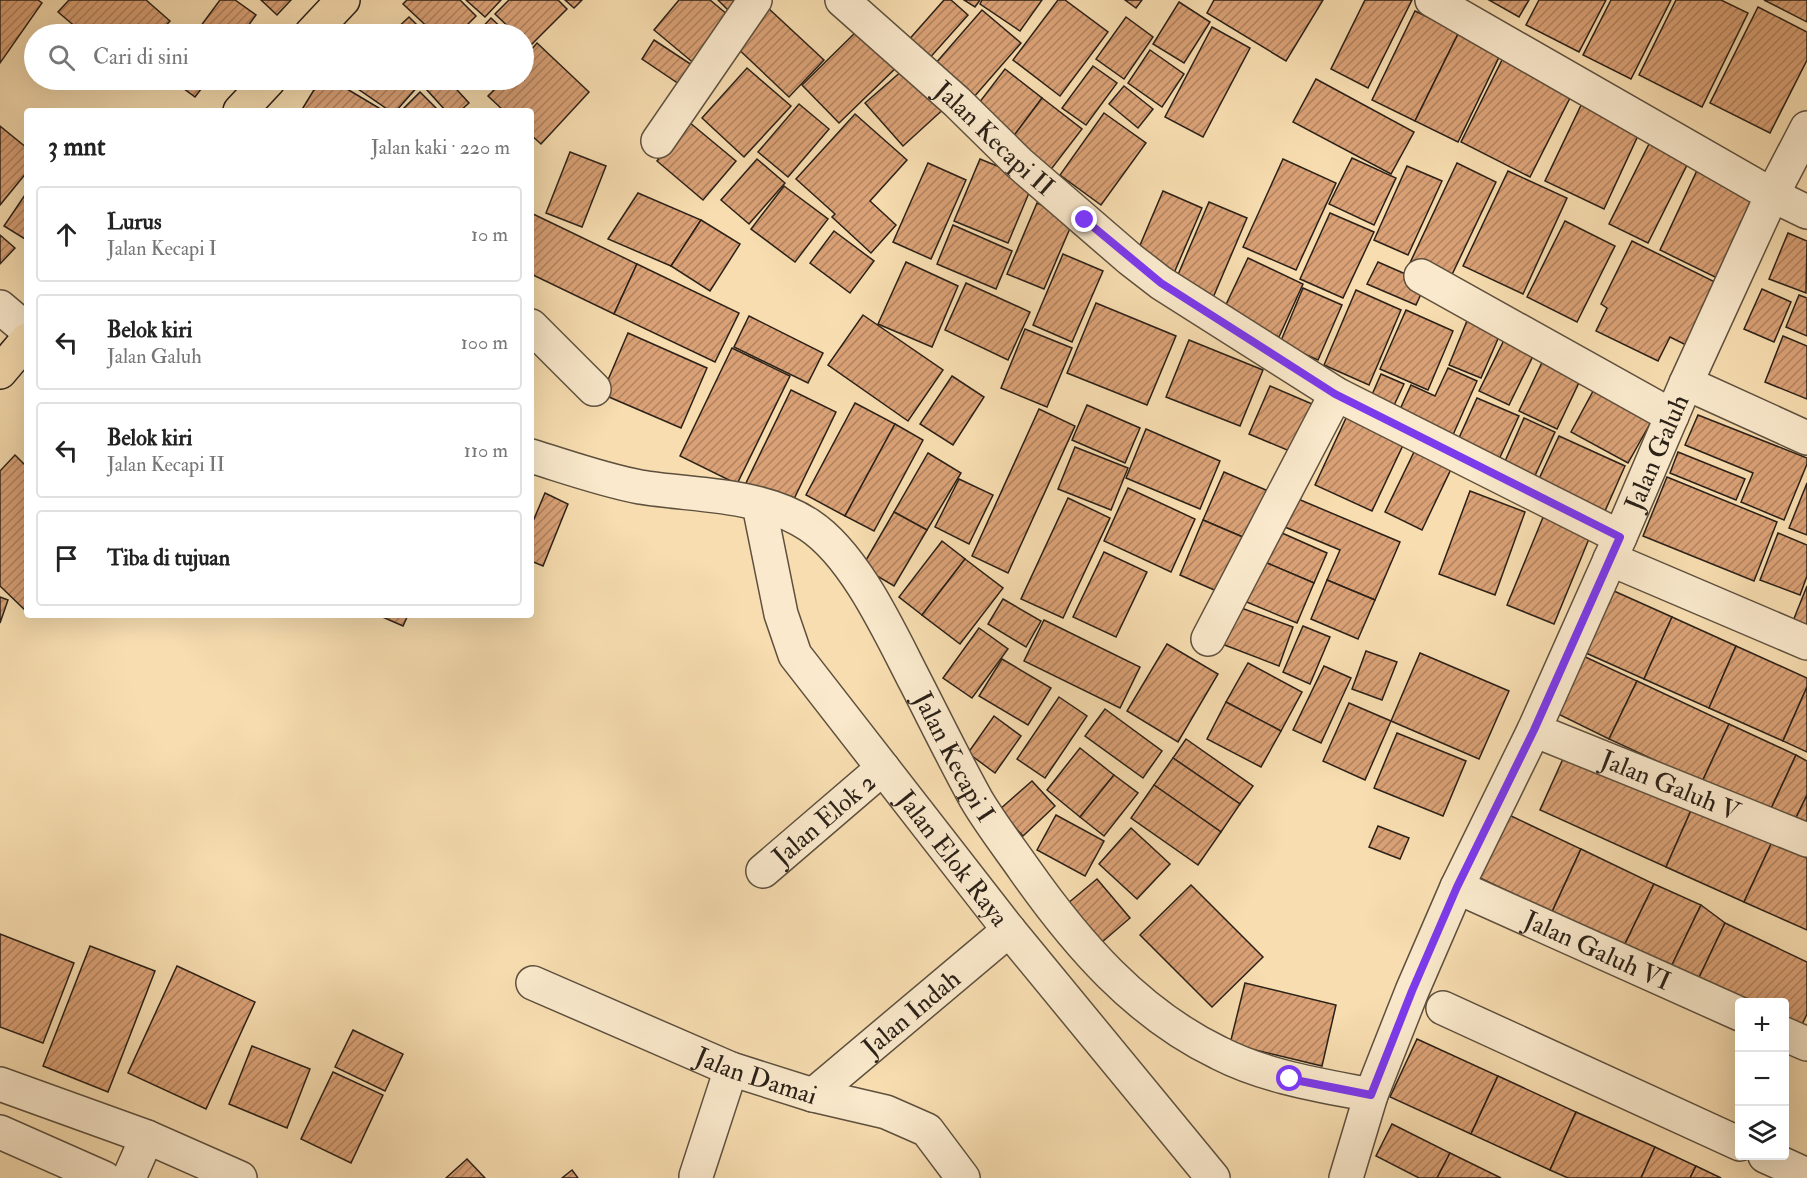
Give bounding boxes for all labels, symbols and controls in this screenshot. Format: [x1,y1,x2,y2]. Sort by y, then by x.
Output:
search box [24,24,534,90]
icon: search [45,41,78,74]
text: Cari di sini [93,43,189,71]
street label: Jalan Kecapi II [927,74,1061,203]
text: 3 mnt [48,131,105,163]
text: Jalan kaki · 220 m [371,135,510,160]
route end [1071,206,1097,232]
text: Lurus [107,208,161,236]
icon: ahead [50,218,83,251]
text: 10 m [471,222,508,247]
text: Jalan Kecapi I [107,236,217,261]
text: Belok kiri [107,316,192,344]
icon: left [50,326,83,359]
text: 100 m [461,330,508,355]
text: Jalan Galuh [107,344,202,369]
street label: Jalan Galuh [1618,390,1696,517]
text: Belok kiri [107,424,192,452]
icon: left [50,434,83,467]
text: 110 m [464,438,508,463]
text: Jalan Kecapi II [107,452,225,477]
icon: arrive [50,542,83,575]
text: Tiba di tujuan [107,544,230,572]
street label: Jalan Kecapi I [906,686,1001,829]
street label: Jalan Galuh V [1595,743,1746,829]
street label: Jalan Elok 2 [765,767,882,873]
street label: Jalan Elok Raya [889,784,1015,933]
street label: Jalan Galuh VI [1518,904,1675,998]
street label: Jalan Indah [855,963,967,1064]
map controls [1735,998,1789,1160]
button: + [1735,998,1789,1052]
street label: Jalan Damai [689,1040,821,1112]
button: − [1735,1052,1789,1106]
route start [1276,1065,1302,1091]
button: layers [1735,1106,1789,1160]

